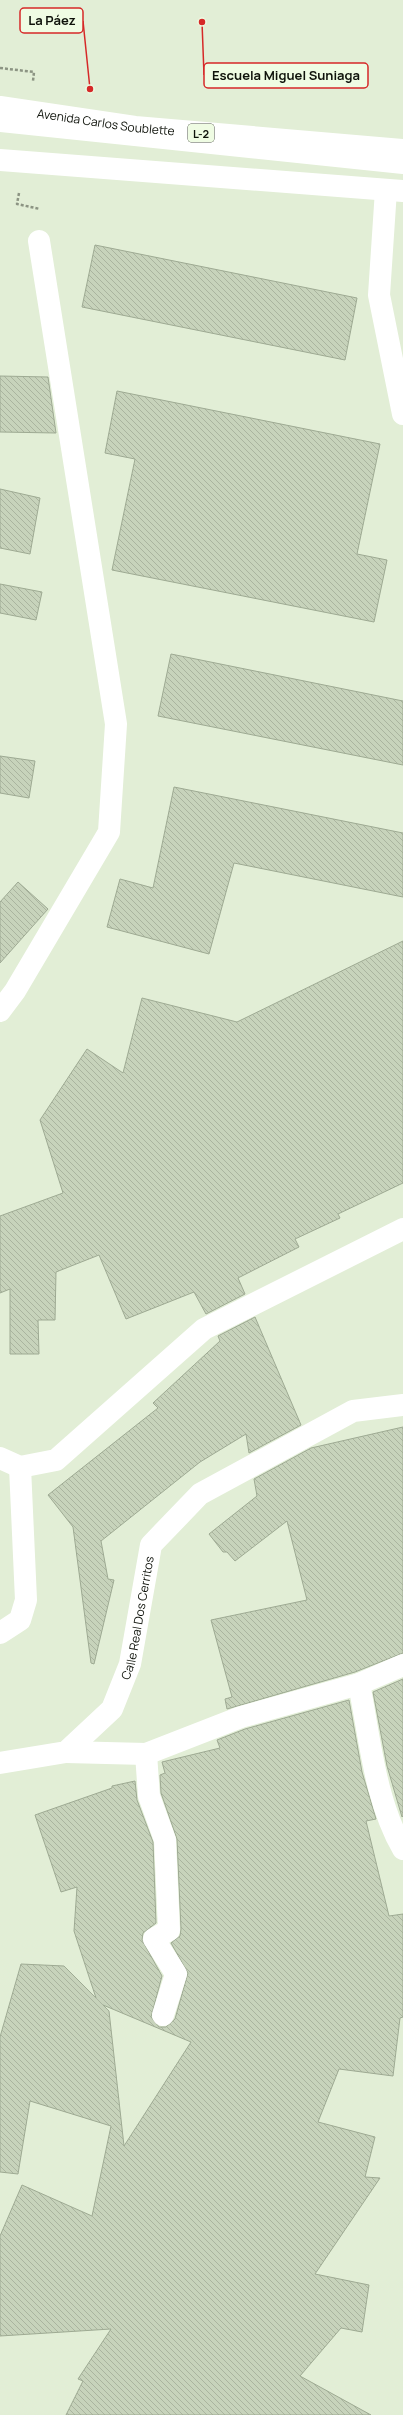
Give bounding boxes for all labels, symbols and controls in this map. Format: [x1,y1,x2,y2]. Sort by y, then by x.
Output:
callout: La Páez [20,8,83,33]
text: La Páez [28,11,76,29]
callout: Escuela Miguel Suniaga [204,63,368,88]
text: Escuela Miguel Suniaga [212,66,360,84]
street label: Avenida Carlos Soublette [36,104,175,139]
road number: L-2 [188,124,214,142]
street label: Calle Real Dos Cerritos [116,1555,157,1682]

